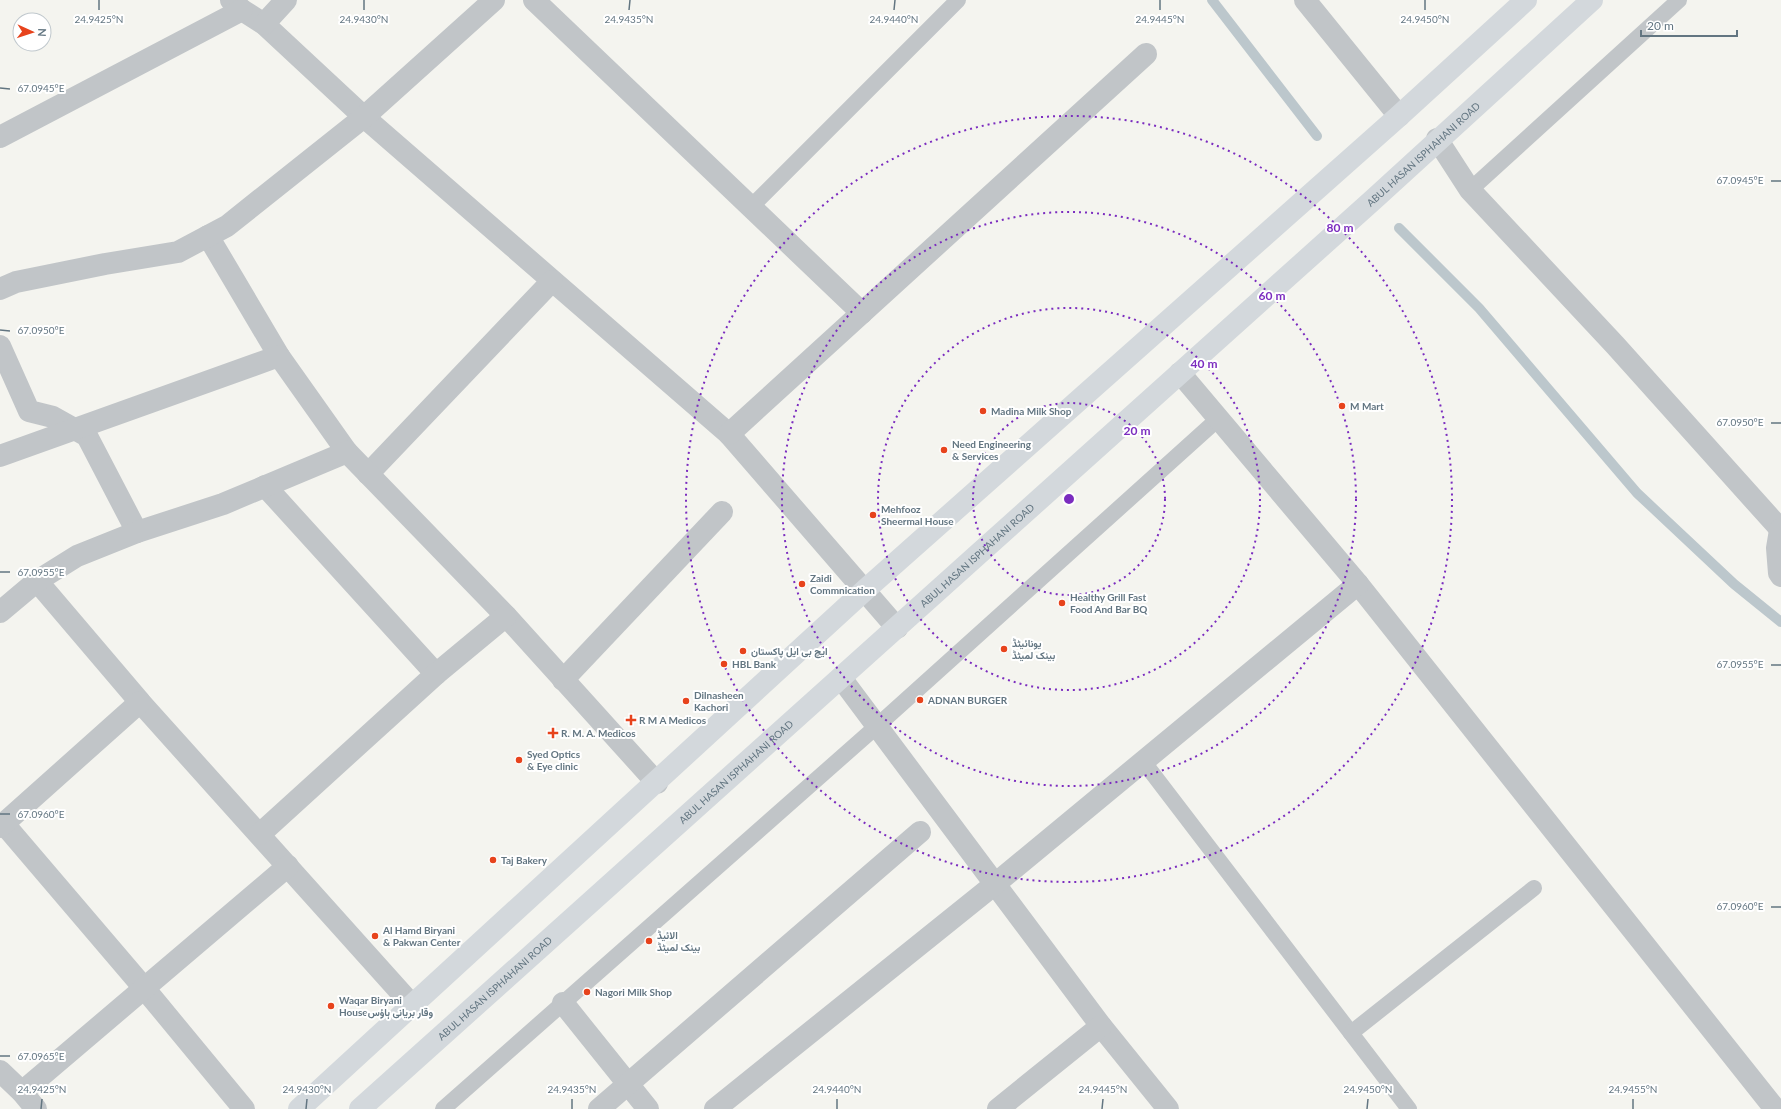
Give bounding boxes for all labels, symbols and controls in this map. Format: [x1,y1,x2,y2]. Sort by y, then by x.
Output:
north arrow [12,12,52,52]
scale bar [1641,12,1737,38]
text: 24.9425°N [75,13,123,25]
text: 24.9430°N [340,13,388,25]
text: 24.9435°N [605,13,653,25]
text: 24.9440°N [870,13,918,25]
text: 24.9445°N [1136,13,1184,25]
text: 24.9450°N [1401,13,1449,25]
text: 20 m [1647,18,1674,33]
text: N [36,28,49,37]
text: 67.0945°E [17,82,65,94]
street label: ABUL HASAN ISPHAHANI ROAD [1364,99,1483,209]
text: 67.0945°E [1716,174,1764,186]
text: 80 m [1327,220,1353,235]
text: 60 m [1259,288,1285,303]
text: 67.0950°E [17,324,65,336]
text: 40 m [1191,356,1217,371]
place label: M Mart [1350,400,1384,412]
marker: M Mart [1337,401,1347,411]
place label: Madina Milk Shop [991,405,1072,417]
marker: Madina Milk Shop [978,406,988,416]
text: 67.0950°E [1716,416,1764,428]
text: 20 m [1124,423,1150,438]
place label: Need Engineering & Services [952,438,1032,462]
marker: Need Engineering & Services [939,445,949,455]
centre of rings [1062,492,1076,506]
street label: ABUL HASAN ISPHAHANI ROAD [917,501,1037,610]
place label: Mehfooz Sheermal House [881,503,954,527]
marker: Mehfooz Sheermal House [868,510,878,520]
text: 67.0955°E [17,566,65,578]
place label: Zaidi Commnication [810,572,875,596]
marker: Zaidi Commnication [797,579,807,589]
place label: Healthy Grill Fast Food And Bar BQ [1070,591,1148,615]
marker: Healthy Grill Fast Food And Bar BQ [1057,598,1067,608]
place label: یونائیٹڈ بینک لمیٹڈ [1012,637,1055,662]
marker: یونائیٹڈ بینک لمیٹڈ [999,644,1009,654]
place label: ایچ بی ایل پاکستان [751,645,828,659]
marker: ایچ بی ایل پاکستان [738,646,748,656]
place label: HBL Bank [732,658,777,670]
text: 67.0955°E [1716,658,1764,670]
marker: HBL Bank [719,659,729,669]
place label: Dilnasheen Kachori [694,689,744,713]
place label: ADNAN BURGER [927,694,1008,706]
marker: ADNAN BURGER [915,695,925,705]
marker: Dilnasheen Kachori [681,696,691,706]
place label: R M A Medicos [639,714,707,726]
marker: R M A Medicos [626,715,636,725]
street label: ABUL HASAN ISPHAHANI ROAD [676,717,796,826]
place label: R. M. A. Medicos [561,727,636,739]
marker: R. M. A. Medicos [548,728,558,738]
place label: Syed Optics & Eye clinic [527,748,581,772]
marker: Syed Optics & Eye clinic [514,755,524,765]
text: 67.0960°E [17,808,65,820]
place label: Taj Bakery [501,854,548,866]
marker: Taj Bakery [488,855,498,865]
text: 67.0960°E [1716,900,1764,912]
place label: Al Hamd Biryani & Pakwan Center [382,924,461,948]
place label: الائیڈ بینک لمیٹڈ [657,929,700,954]
marker: Al Hamd Biryani & Pakwan Center [370,931,380,941]
street label: ABUL HASAN ISPHAHANI ROAD [435,934,555,1042]
marker: الائیڈ بینک لمیٹڈ [644,936,654,946]
place label: Nagori Milk Shop [595,986,672,998]
marker: Nagori Milk Shop [582,987,592,997]
place label: Waqar Biryani Houseوقار بریانی ہاؤس [339,994,433,1019]
marker: Waqar Biryani Houseوقار بریانی ہاؤس [326,1001,336,1011]
text: 67.0965°E [17,1050,65,1062]
text: 24.9425°N [18,1083,66,1095]
text: 24.9430°N [283,1083,331,1095]
text: 24.9435°N [548,1083,596,1095]
text: 24.9440°N [813,1083,861,1095]
text: 24.9445°N [1079,1083,1127,1095]
text: 24.9450°N [1344,1083,1392,1095]
text: 24.9455°N [1609,1083,1657,1095]

